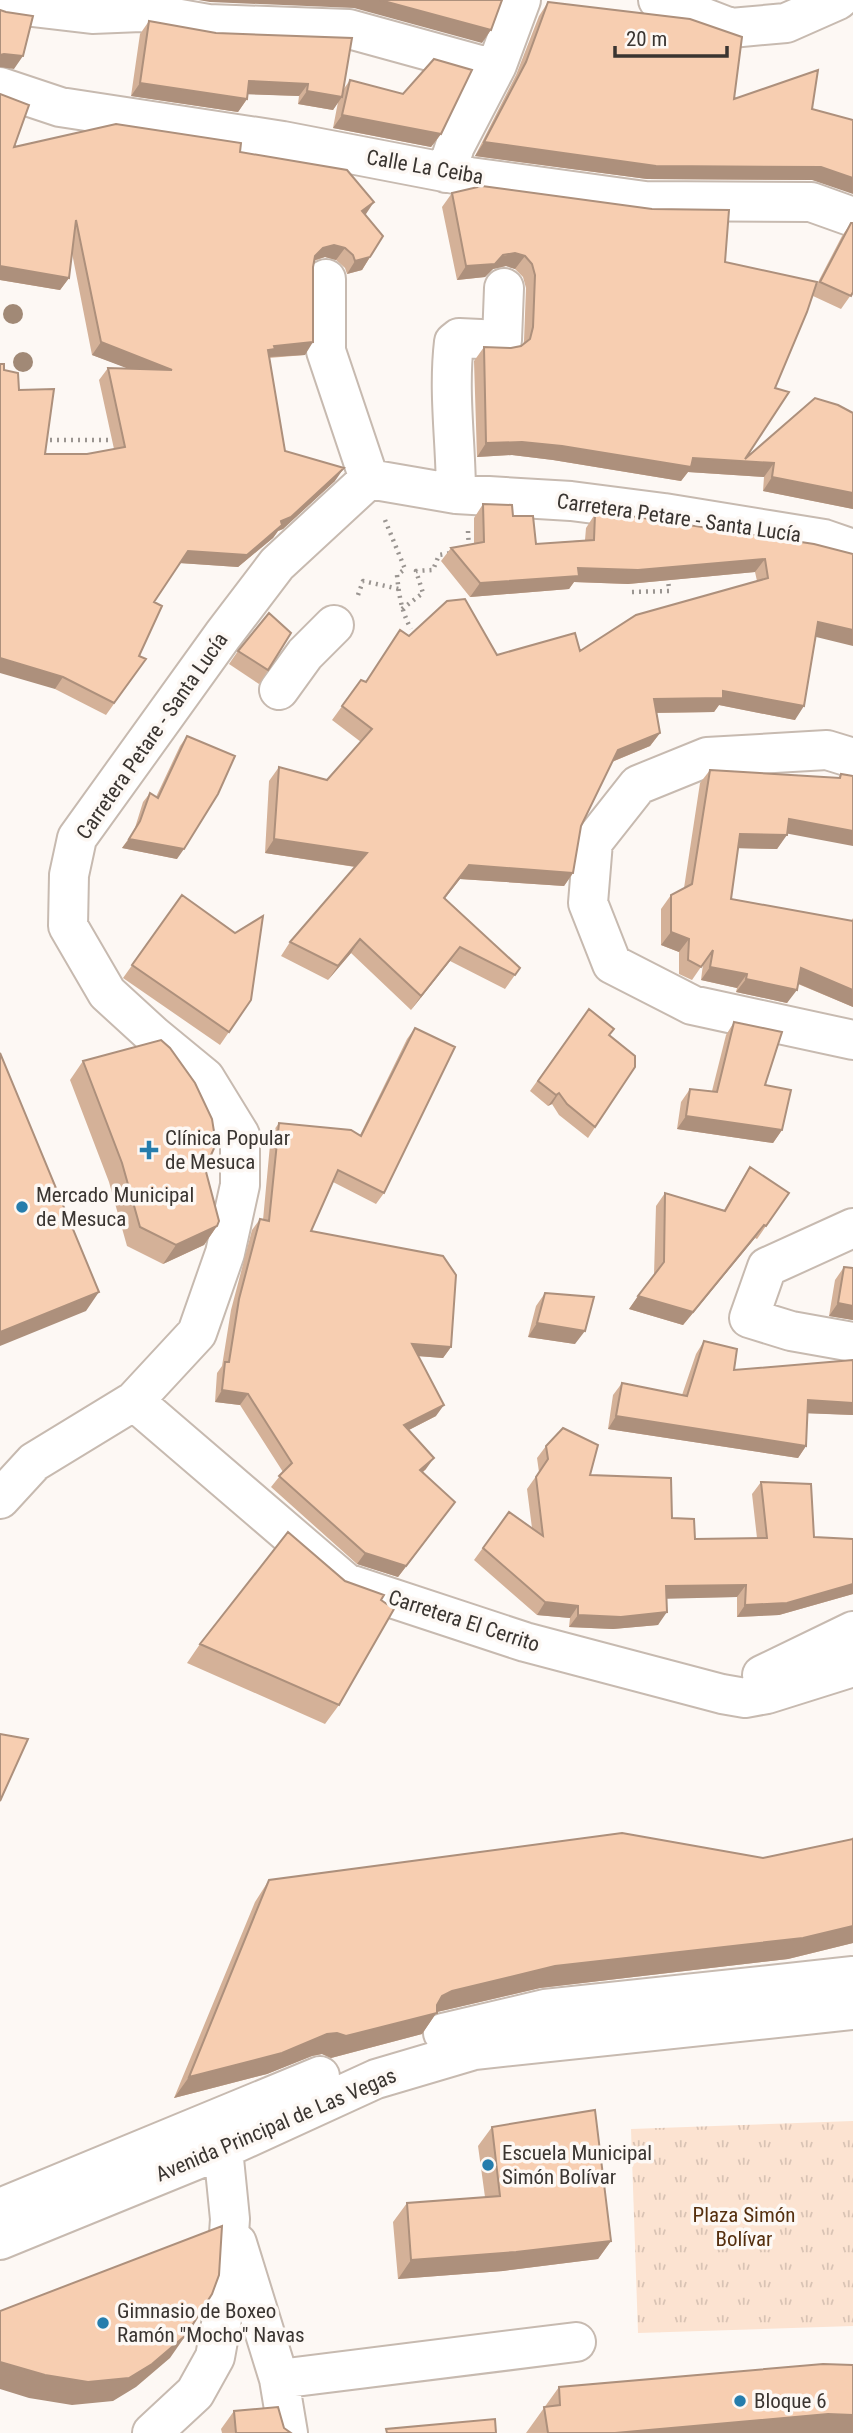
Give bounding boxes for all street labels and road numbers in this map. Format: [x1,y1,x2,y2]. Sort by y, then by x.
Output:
street label: Calle La Ceiba [365,145,485,189]
street label: Carretera Petare - Santa Lucía [555,489,803,547]
street label: Carretera Petare - Santa Lucía [71,628,233,844]
street label: Carretera El Cerrito [385,1585,543,1657]
street label: Avenida Principal de Las Vegas [152,2063,400,2187]

